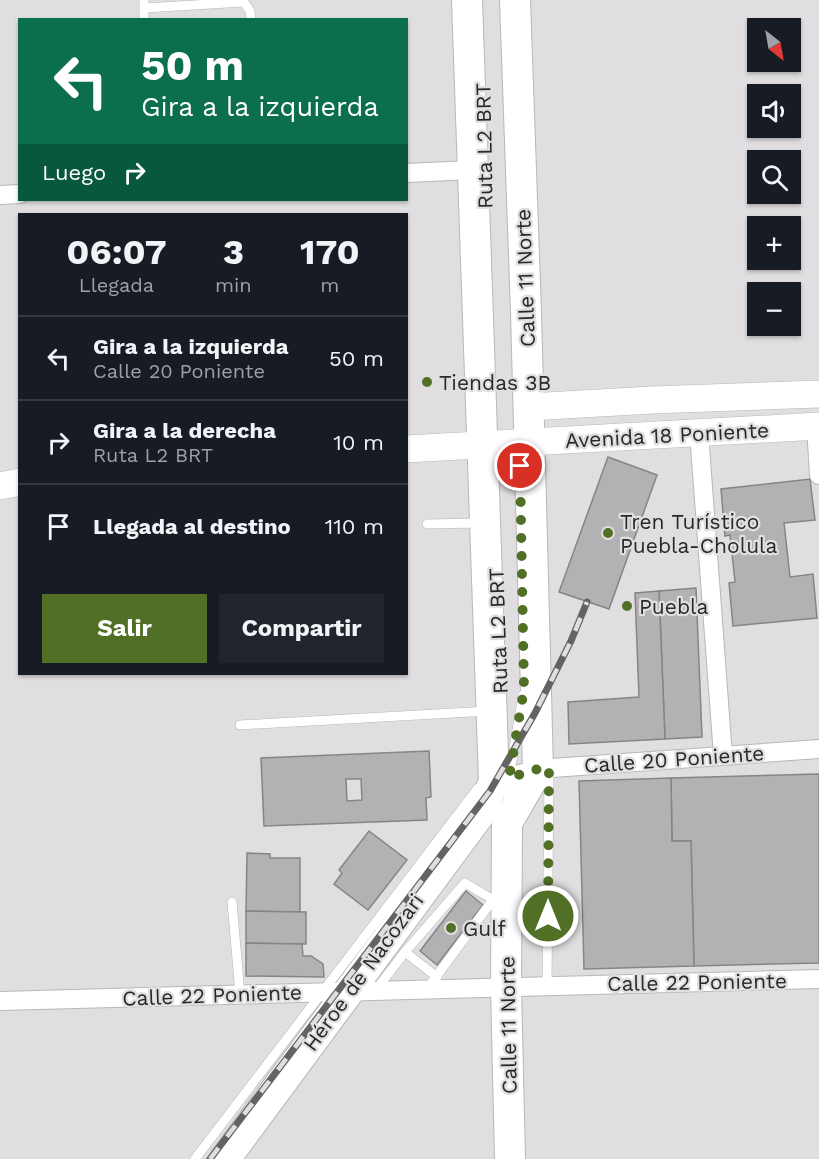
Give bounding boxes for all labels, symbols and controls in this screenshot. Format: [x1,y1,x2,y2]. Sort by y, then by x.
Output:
north arrow [747,18,801,72]
map controls [747,18,801,336]
text: 50 m [141,41,244,90]
icon: left [42,42,120,120]
street label: Ruta L2 BRT [470,83,498,209]
button: sound [747,84,801,138]
text: Gira a la izquierda [141,91,379,123]
button: search [747,150,801,204]
icon: right [118,156,151,189]
text: Luego [42,160,106,185]
street label: Calle 11 Norte [510,208,540,348]
button: + [747,216,801,270]
text: 06:07 [66,231,167,273]
text: 3 [223,231,244,273]
text: 170 [300,231,360,273]
text: Llegada [79,273,154,297]
text: min [215,273,252,297]
text: m [320,273,339,297]
button: − [747,282,801,336]
text: Gira a la izquierda [93,334,289,359]
icon: left [42,342,75,375]
text: 50 m [329,346,384,371]
text: Calle 20 Poniente [93,359,265,383]
place label: Tiendas 3B [439,370,551,395]
marker: Tiendas 3B [420,375,434,389]
street label: Avenida 18 Poniente [564,417,770,453]
text: Gira a la derecha [93,418,276,443]
icon: right [42,426,75,459]
text: 10 m [333,430,384,455]
pin [494,440,545,491]
text: Ruta L2 BRT [93,443,213,467]
icon: arrive [503,449,536,482]
place label: Tren Turístico Puebla-Cholula [620,509,778,558]
icon: arrive [42,510,75,543]
text: Llegada al destino [93,514,291,539]
text: 110 m [325,514,384,539]
marker: Tren Turístico Puebla-Cholula [601,526,615,540]
street label: Ruta L2 BRT [483,567,513,694]
button: Salir [42,594,207,663]
button: Compartir [219,594,384,663]
place label: Puebla [639,594,708,619]
marker: Puebla [620,599,634,613]
street label: Calle 20 Poniente [583,740,765,778]
position arrow [516,884,580,948]
street label: Héroe de Nacozari [297,888,429,1056]
place label: Gulf [463,916,506,941]
marker: Gulf [444,921,458,935]
street label: Calle 11 Norte [494,956,522,1094]
street label: Calle 22 Poniente [607,968,787,996]
street label: Calle 22 Poniente [122,979,302,1011]

